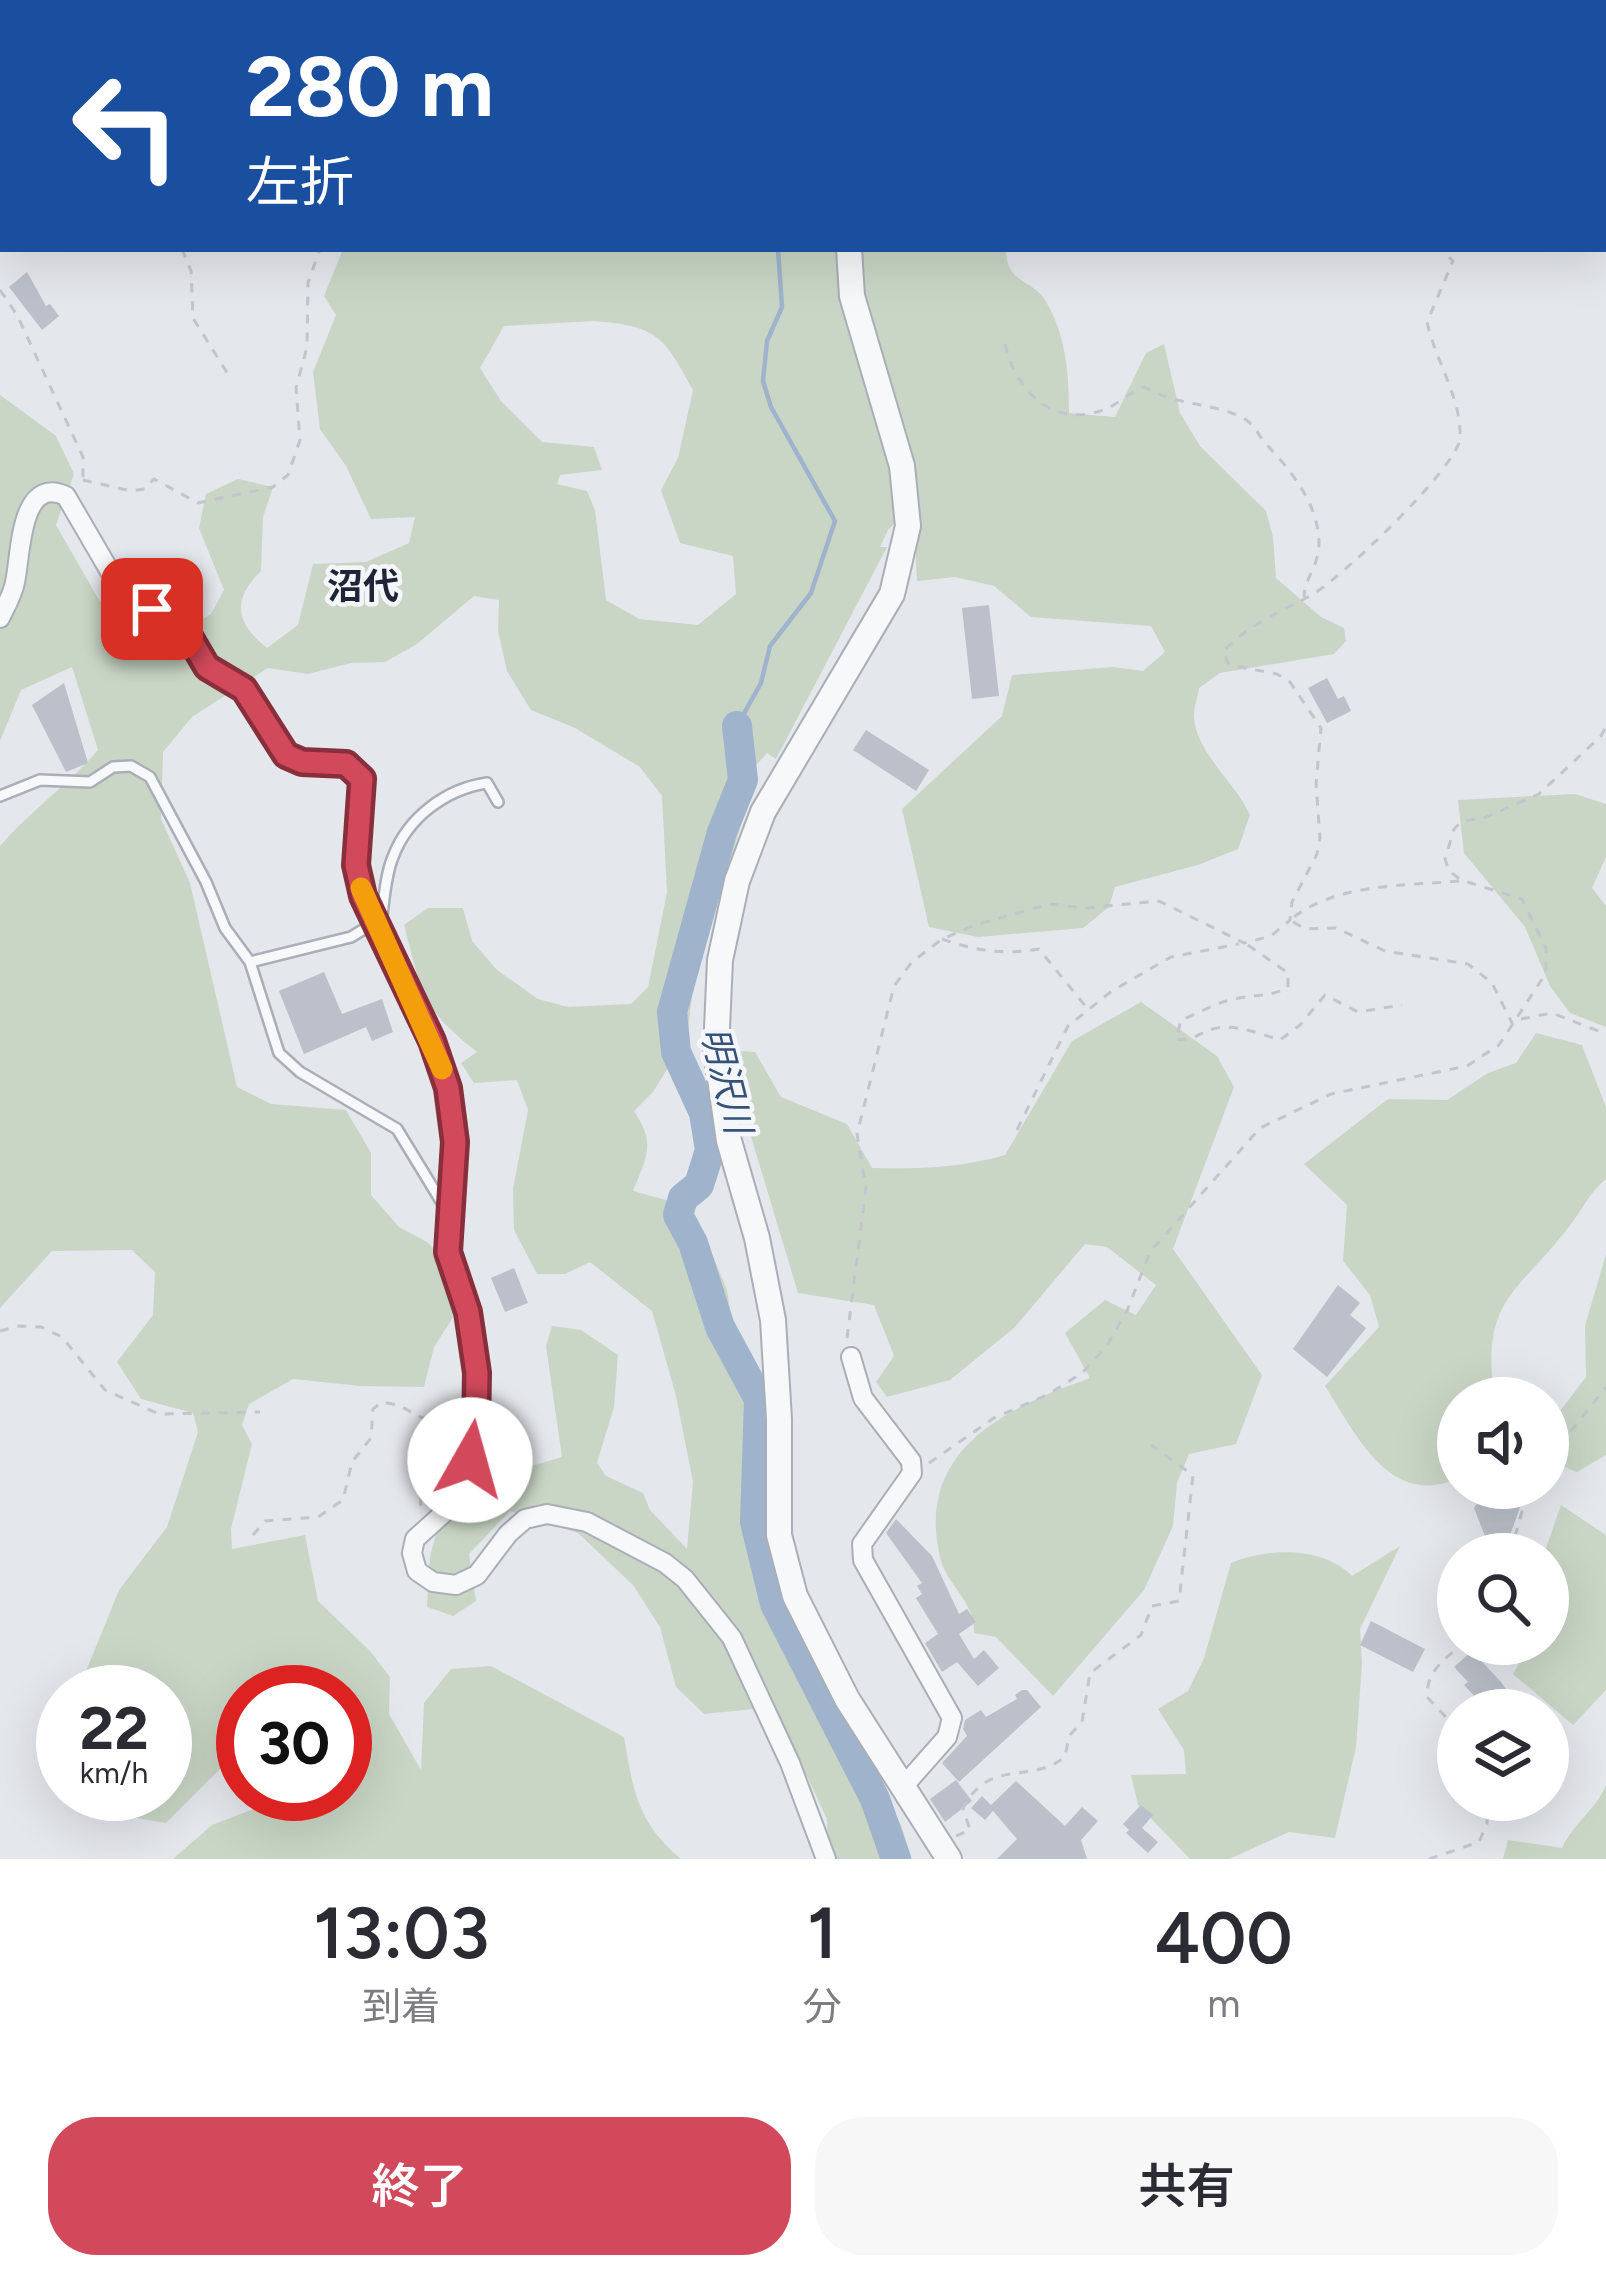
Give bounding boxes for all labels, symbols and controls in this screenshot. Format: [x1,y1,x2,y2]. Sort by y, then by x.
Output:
text: 280 m [246,36,494,137]
icon: left [48,48,204,204]
text: 左折 [246,150,354,215]
pin [101,558,203,660]
district label: 沼代 [327,565,399,608]
icon: arrive [119,576,185,642]
water label: 明沢川 [693,1023,761,1142]
map controls [1437,1377,1569,1821]
button: sound [1437,1377,1569,1509]
position arrow [407,1397,533,1523]
button: search [1437,1533,1569,1665]
speed limit sign: 30 [216,1665,372,1821]
button: layers [1437,1689,1569,1821]
text: 22 [79,1692,149,1764]
text: km/h [80,1754,148,1791]
text: 13:03 [313,1890,489,1976]
text: 1 [807,1890,837,1976]
text: 400 [1155,1895,1293,1981]
text: m [1207,1980,1240,2027]
text: 到着 [362,1983,440,2030]
text: 分 [803,1983,842,2030]
button: 終了 [48,2117,791,2255]
button: 共有 [815,2117,1558,2255]

